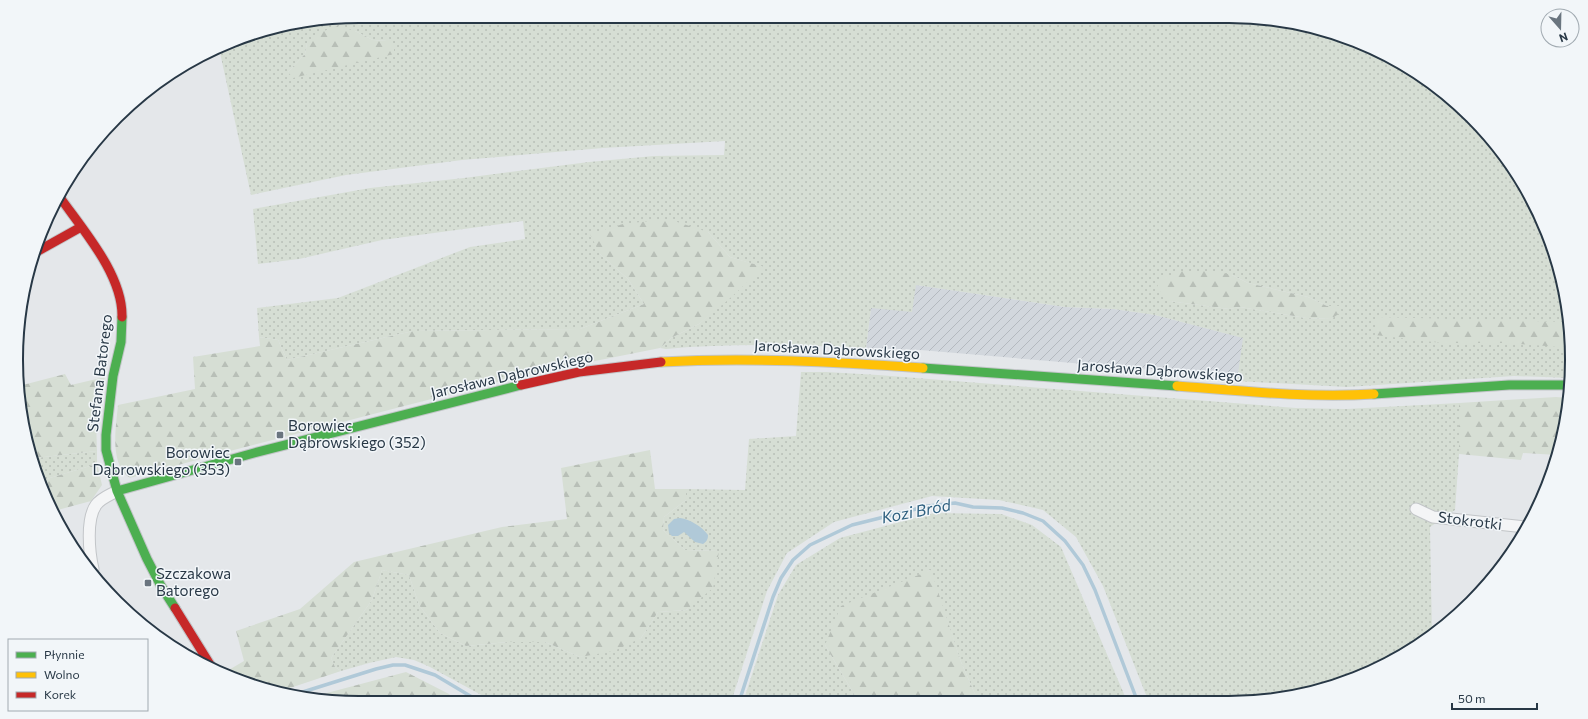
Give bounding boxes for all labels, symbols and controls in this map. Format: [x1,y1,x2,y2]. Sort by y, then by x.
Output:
north arrow [1540,8,1580,48]
text: N [1557,30,1570,45]
street label: Stefana Batorego [83,313,115,433]
street label: Jarosława Dąbrowskiego [754,336,921,362]
street label: Jarosława Dąbrowskiego [429,347,595,401]
street label: Jarosława Dąbrowskiego [1077,355,1244,385]
place label: Borowiec Dąbrowskiego (352) [288,416,426,451]
marker: Borowiec Dąbrowskiego (352) [275,430,285,440]
place label: Borowiec Dąbrowskiego (353) [93,443,230,478]
marker: Borowiec Dąbrowskiego (353) [233,457,243,467]
water label: Kozi Bród [880,494,953,527]
street label: Stokrotki [1437,507,1503,533]
place label: Szczakowa Batorego [156,564,231,599]
marker: Szczakowa Batorego [143,578,153,588]
legend [8,639,148,711]
text: Płynnie [44,647,85,661]
text: Wolno [44,667,80,681]
scale bar [1452,685,1537,711]
text: Korek [44,687,77,701]
text: 50 m [1458,691,1486,705]

